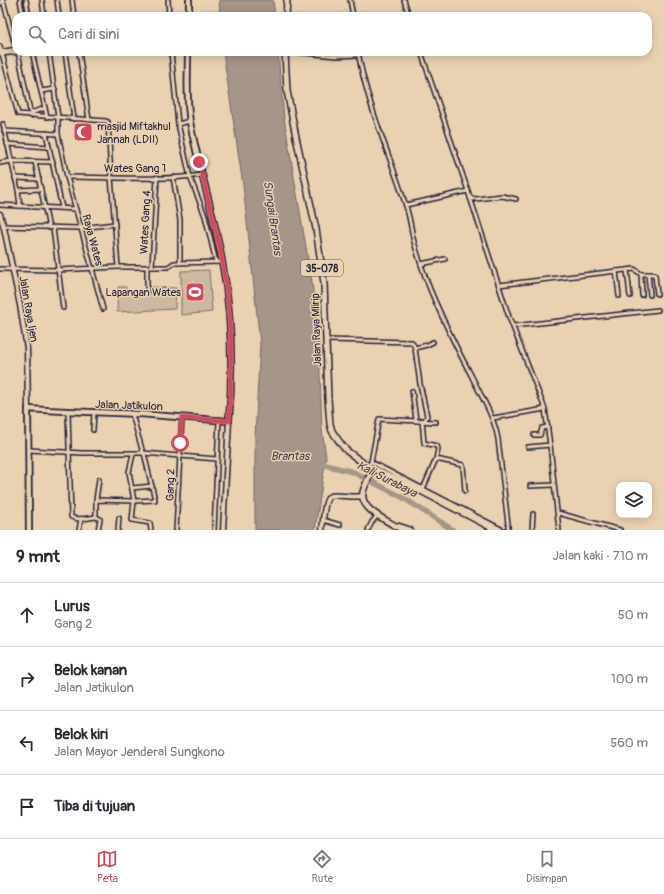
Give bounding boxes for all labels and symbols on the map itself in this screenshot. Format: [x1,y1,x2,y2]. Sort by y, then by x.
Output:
place label: masjid Miftakhul Jannah (LDII) [97,120,171,146]
mosque icon: masjid Miftakhul Jannah (LDII) [72,121,94,143]
route end [190,153,208,171]
street label: Wates Gang 1 [104,162,166,175]
water label: Sungai Brantas [260,180,285,258]
street label: Wates Gang 4 [137,189,154,254]
street label: Raya Wates [79,213,106,267]
road number: 35-078 [301,260,343,276]
street label: Jalan Raya Ijen [16,275,41,343]
sports icon: Lapangan Wates [184,281,206,303]
place label: Lapangan Wates [106,286,181,299]
street label: Jalan Raya Mlirip [309,293,324,367]
street label: Jalan Jatikulon [95,398,163,413]
route start [171,434,189,452]
water label: Brantas [271,449,311,464]
water label: Kali Surabaya [354,458,421,502]
street label: Gang 2 [163,469,178,501]

